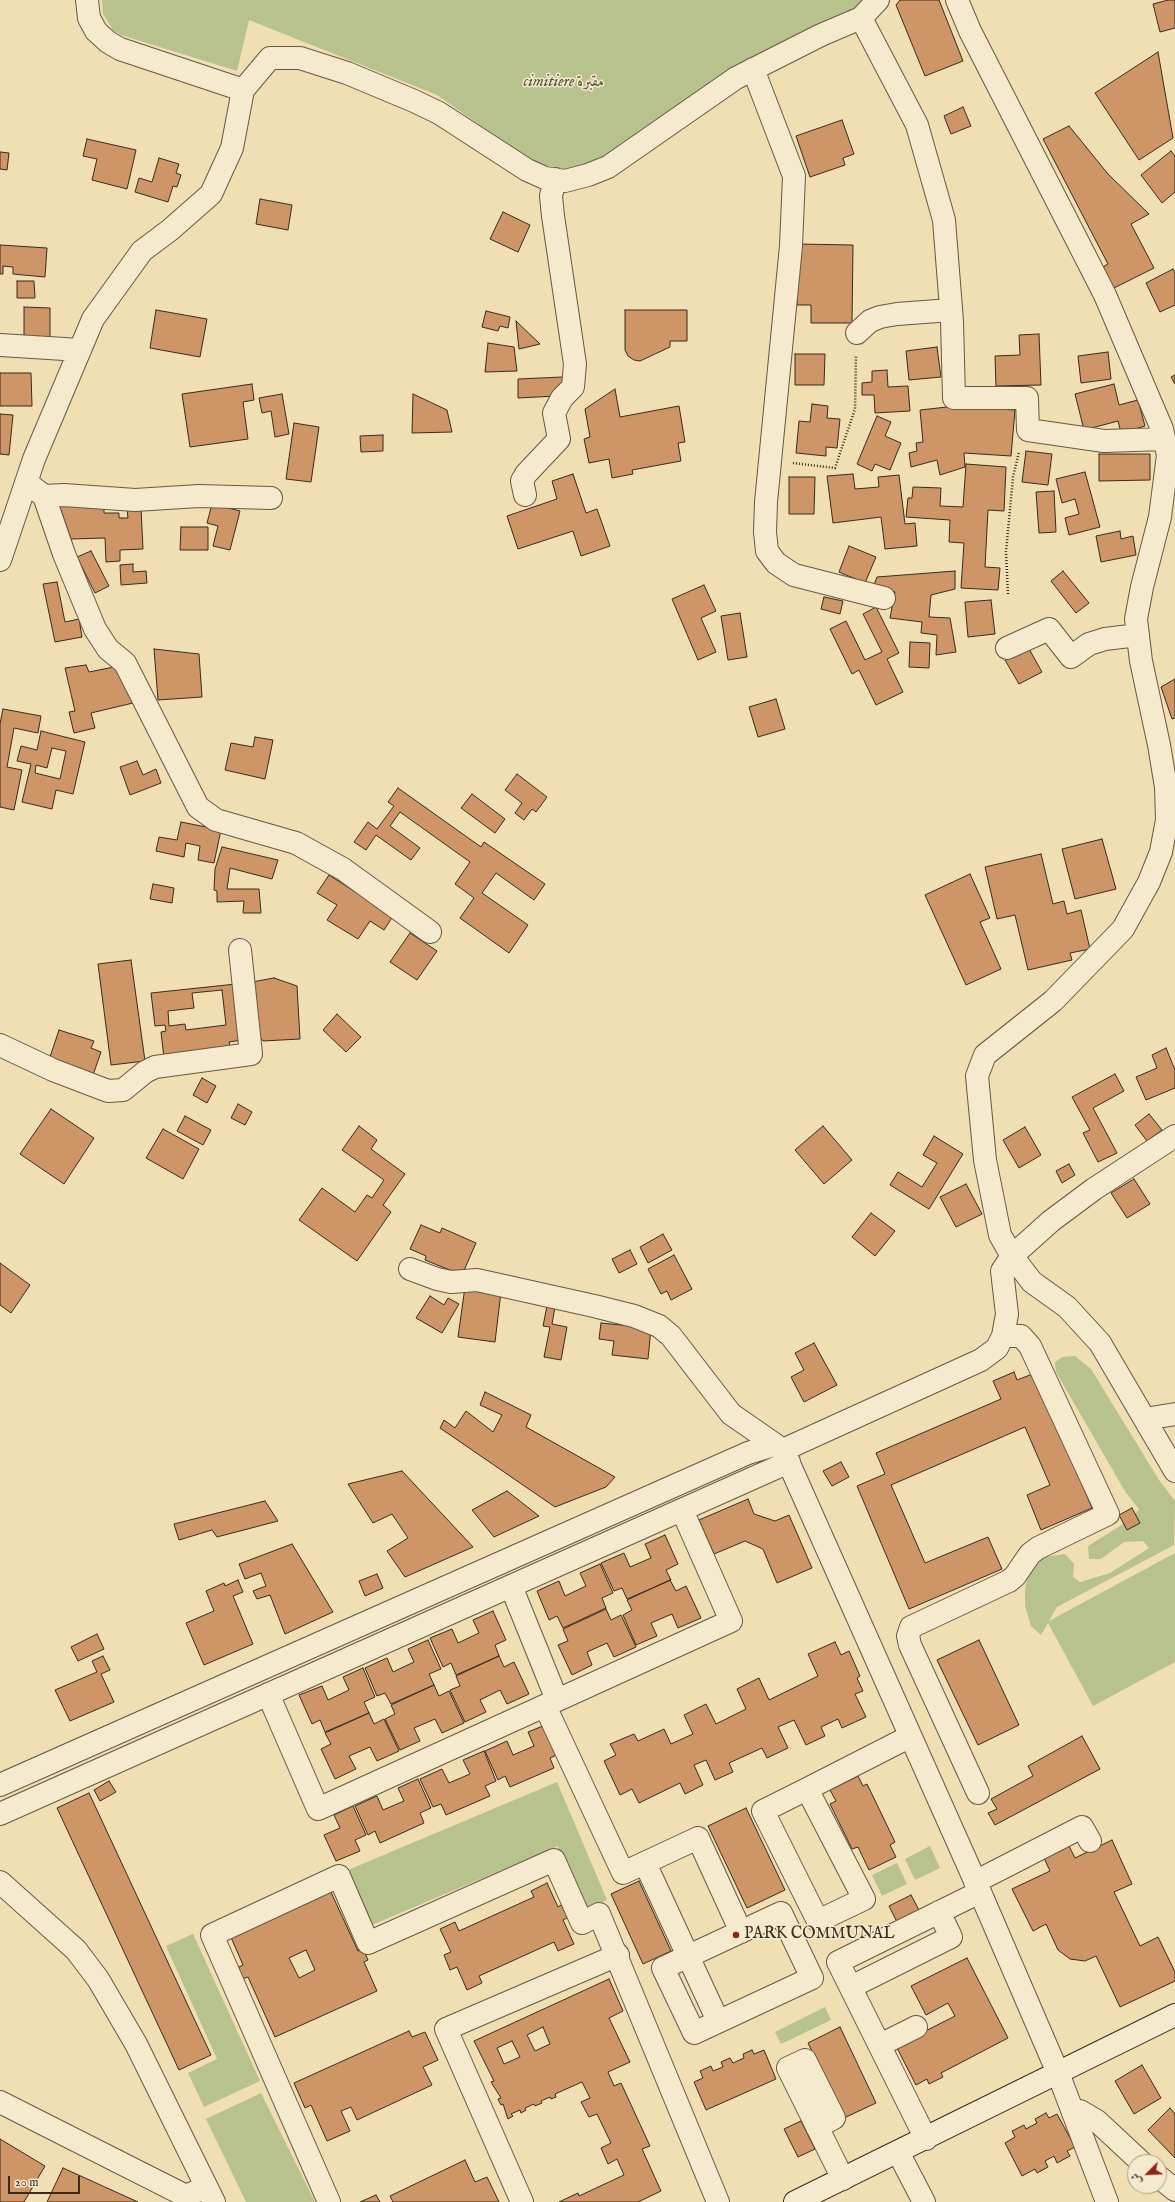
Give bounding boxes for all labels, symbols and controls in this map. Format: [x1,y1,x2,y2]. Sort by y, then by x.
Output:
park label: cimitiere مقبرة [523,73,605,93]
place label: PARK COMMUNAL [744,1925,895,1945]
marker: PARK COMMUNAL [731,1930,741,1940]
north arrow [1127,2154,1167,2194]
scale bar [10,2168,82,2194]
text: ش [1128,2171,1146,2186]
text: 20 m [15,2175,38,2190]

